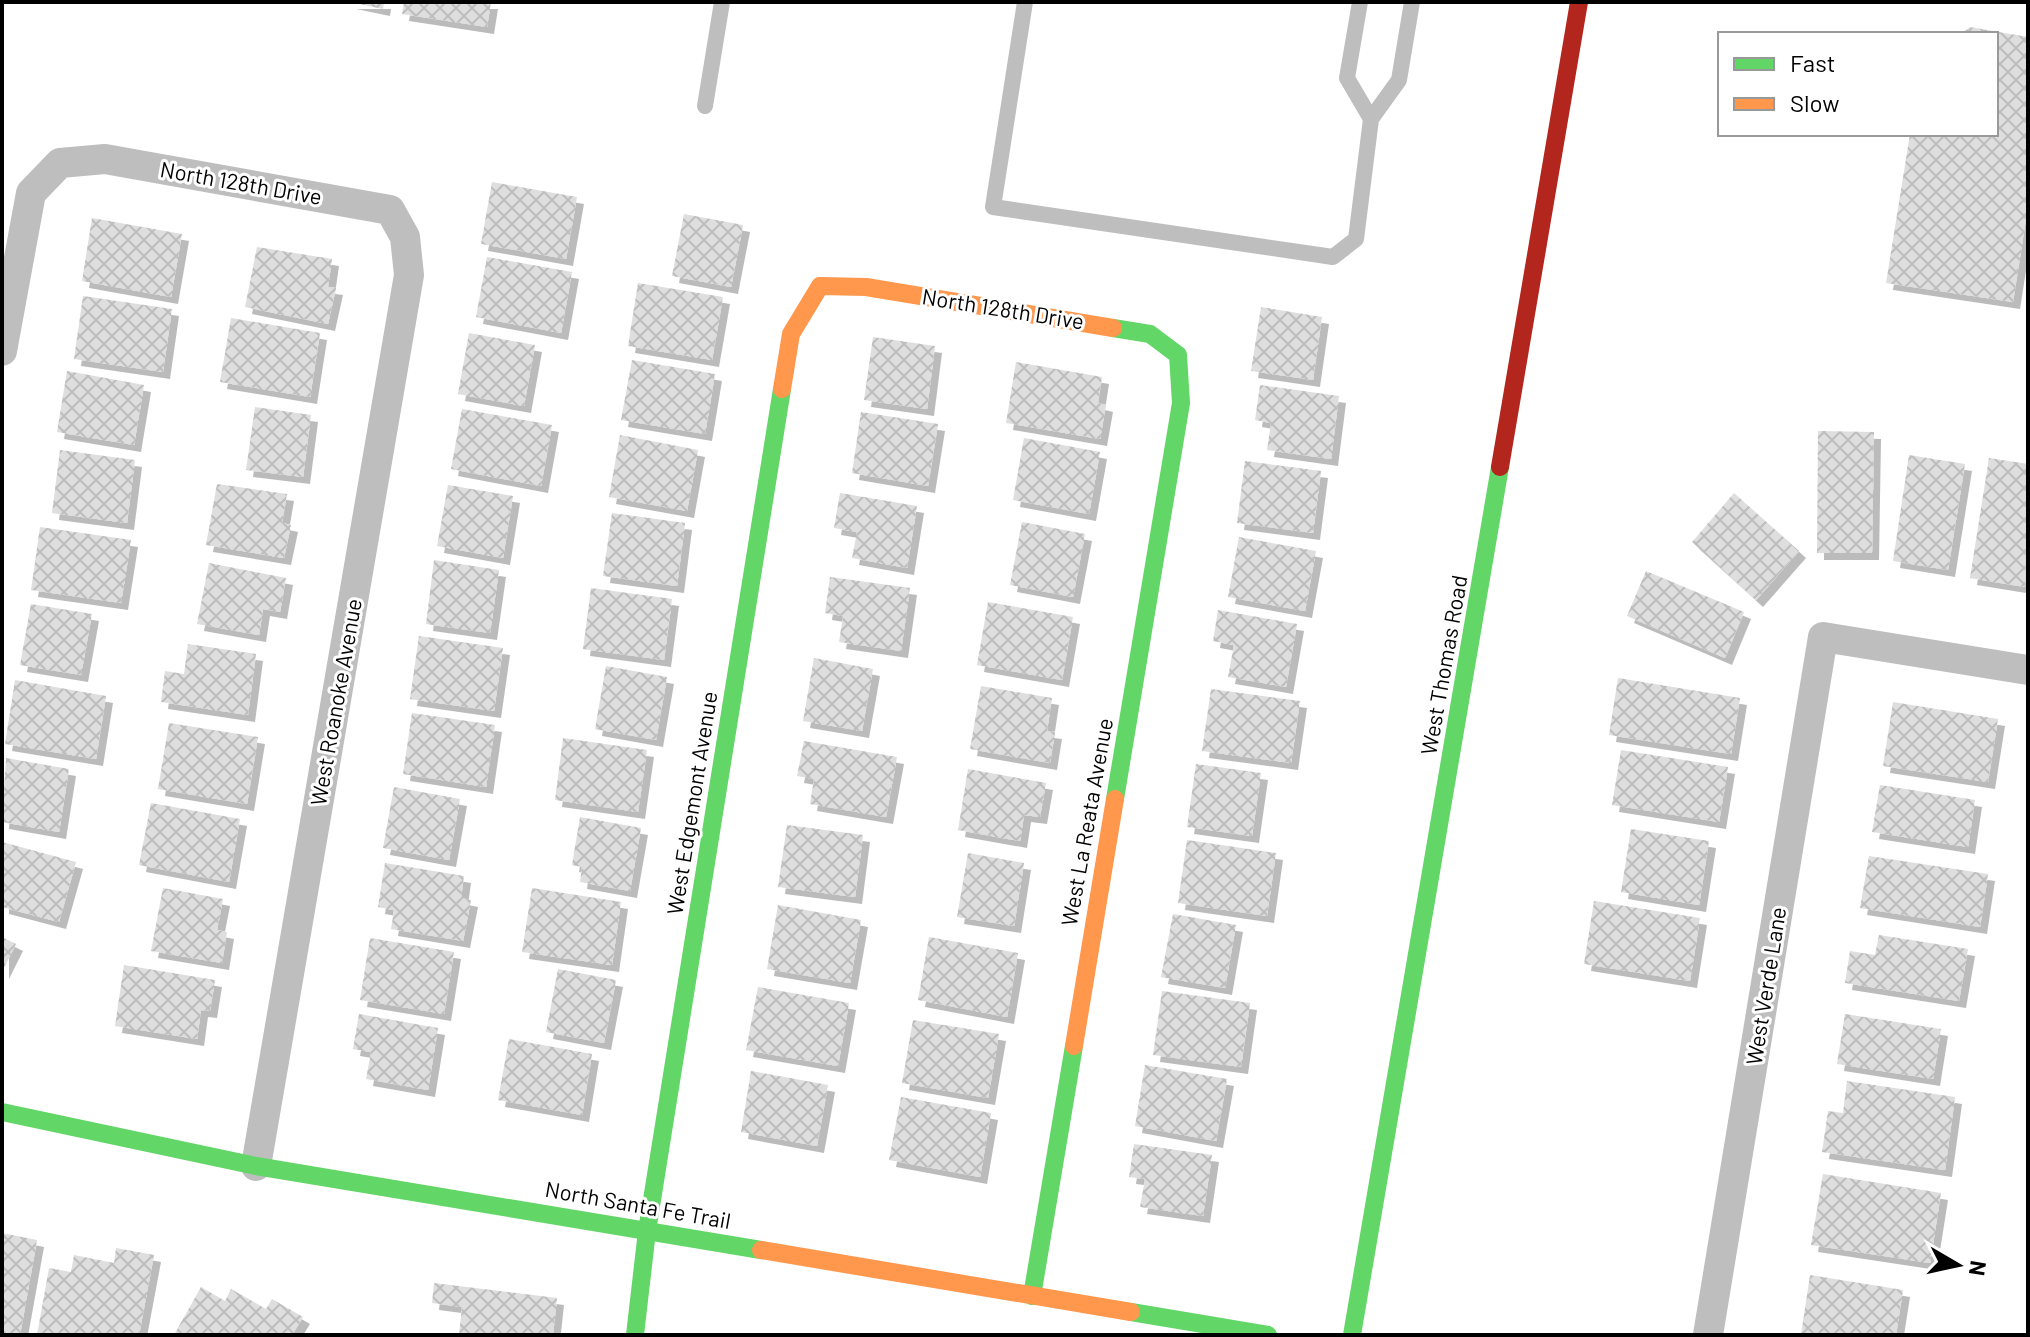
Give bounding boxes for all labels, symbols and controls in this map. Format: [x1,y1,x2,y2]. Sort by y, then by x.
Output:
legend [1718,32,1998,136]
text: Fast [1790,48,1835,77]
text: Slow [1790,88,1839,117]
street label: North 128th Drive [158,155,324,209]
street label: North 128th Drive [920,282,1086,334]
street label: West Thomas Road [1414,573,1472,757]
street label: West Roanoke Avenue [304,596,366,807]
street label: West Edgemont Avenue [661,689,722,916]
street label: West La Reata Avenue [1055,716,1117,928]
street label: West Verde Lane [1740,905,1790,1067]
street label: North Santa Fe Trail [543,1175,733,1233]
north arrow [1918,1225,1998,1305]
text: N [1965,1259,1993,1278]

